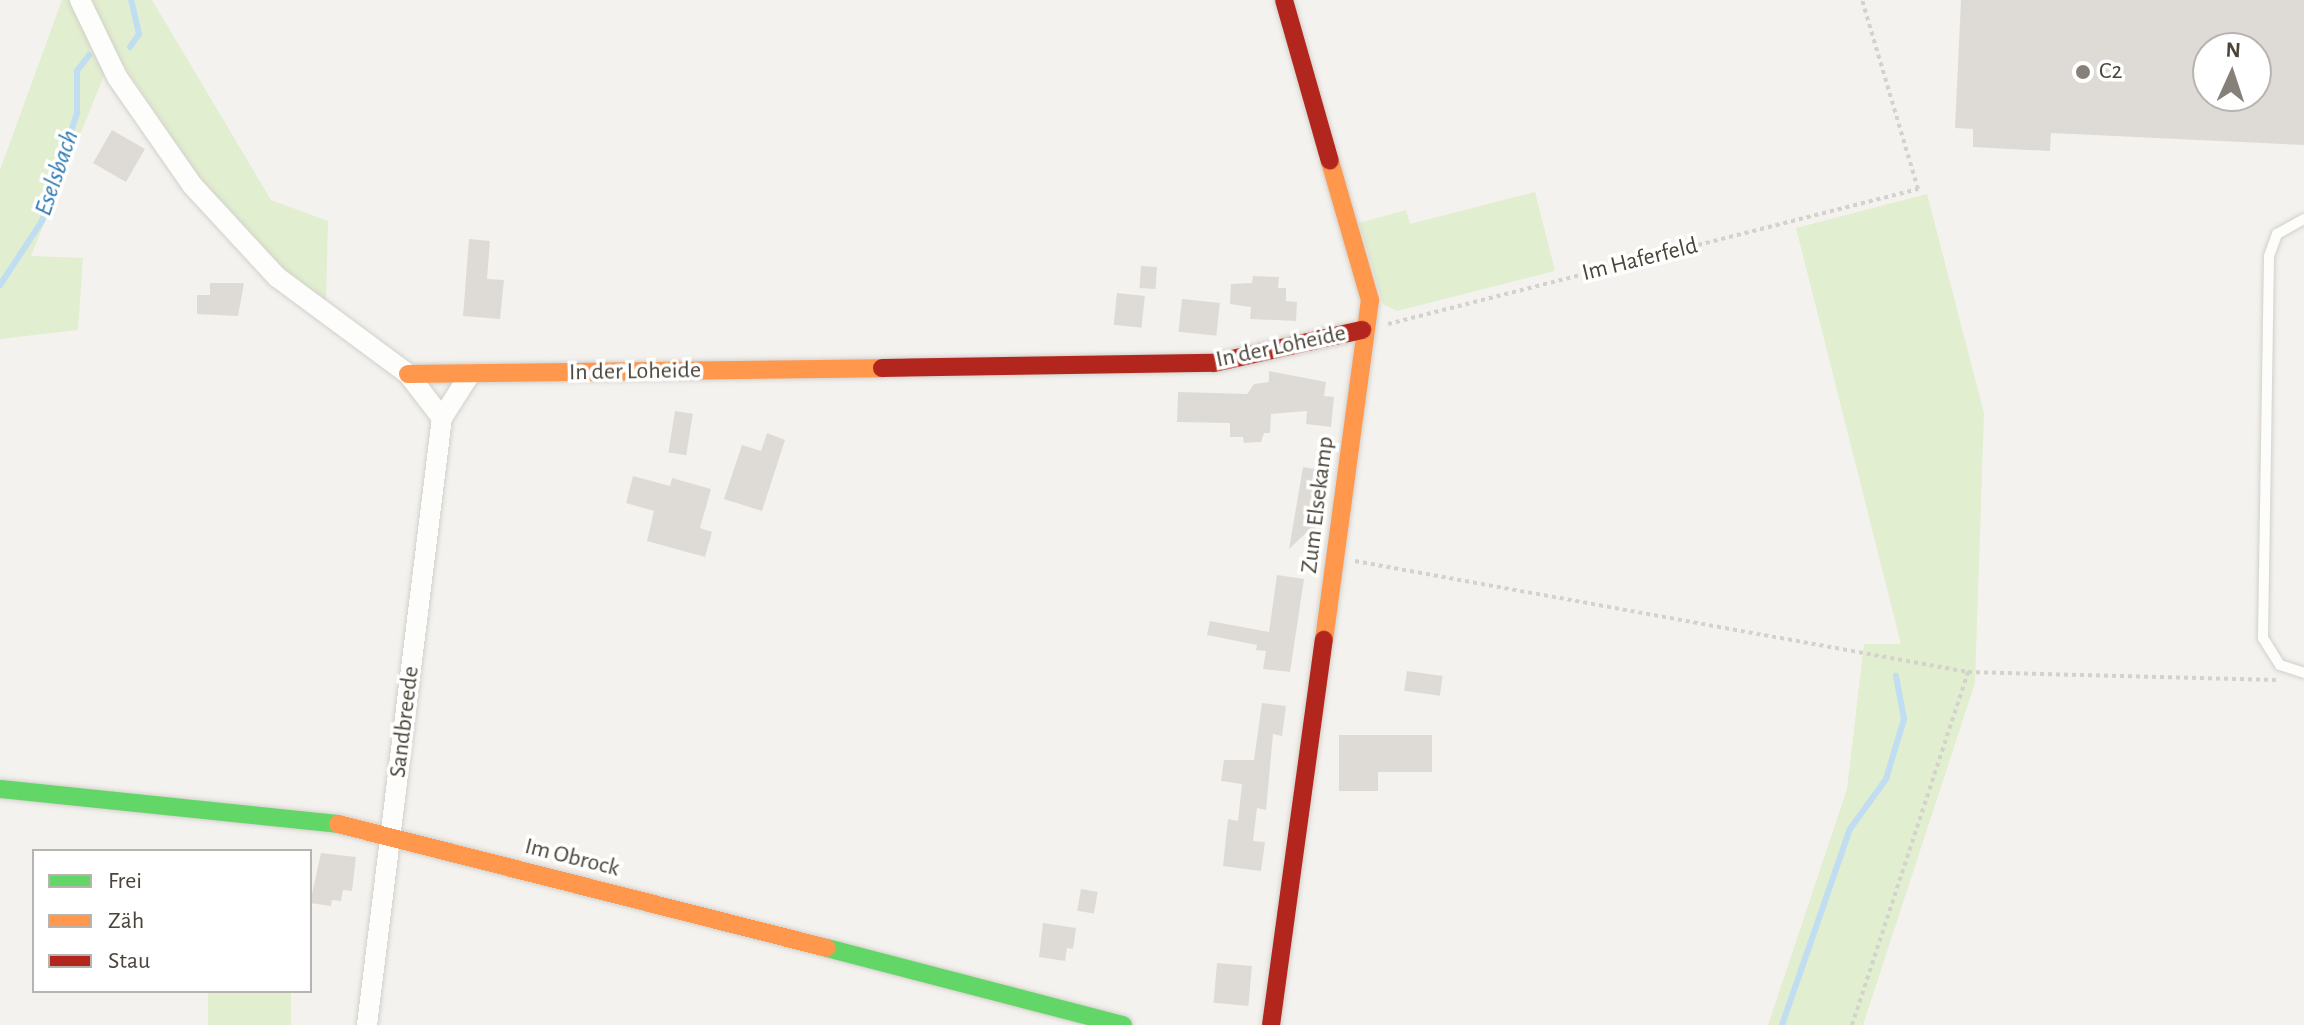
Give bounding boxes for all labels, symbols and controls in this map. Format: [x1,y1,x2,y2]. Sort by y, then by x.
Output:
north arrow [2192,32,2272,112]
text: N [2225,39,2241,61]
place label: C2 [2099,58,2122,86]
marker: C2 [2074,63,2092,81]
water label: Eselsbach [28,126,86,220]
street label: Im Haferfeld [1579,232,1701,288]
street label: In der Loheide [1213,319,1349,375]
street label: In der Loheide [569,356,701,388]
street label: Zum Elsekamp [1295,435,1341,575]
street label: Sandbreede [384,665,426,779]
street label: Im Obrock [522,832,622,884]
legend [32,849,312,993]
text: Frei [108,869,142,893]
text: Zäh [108,909,144,933]
text: Stau [108,949,150,973]

